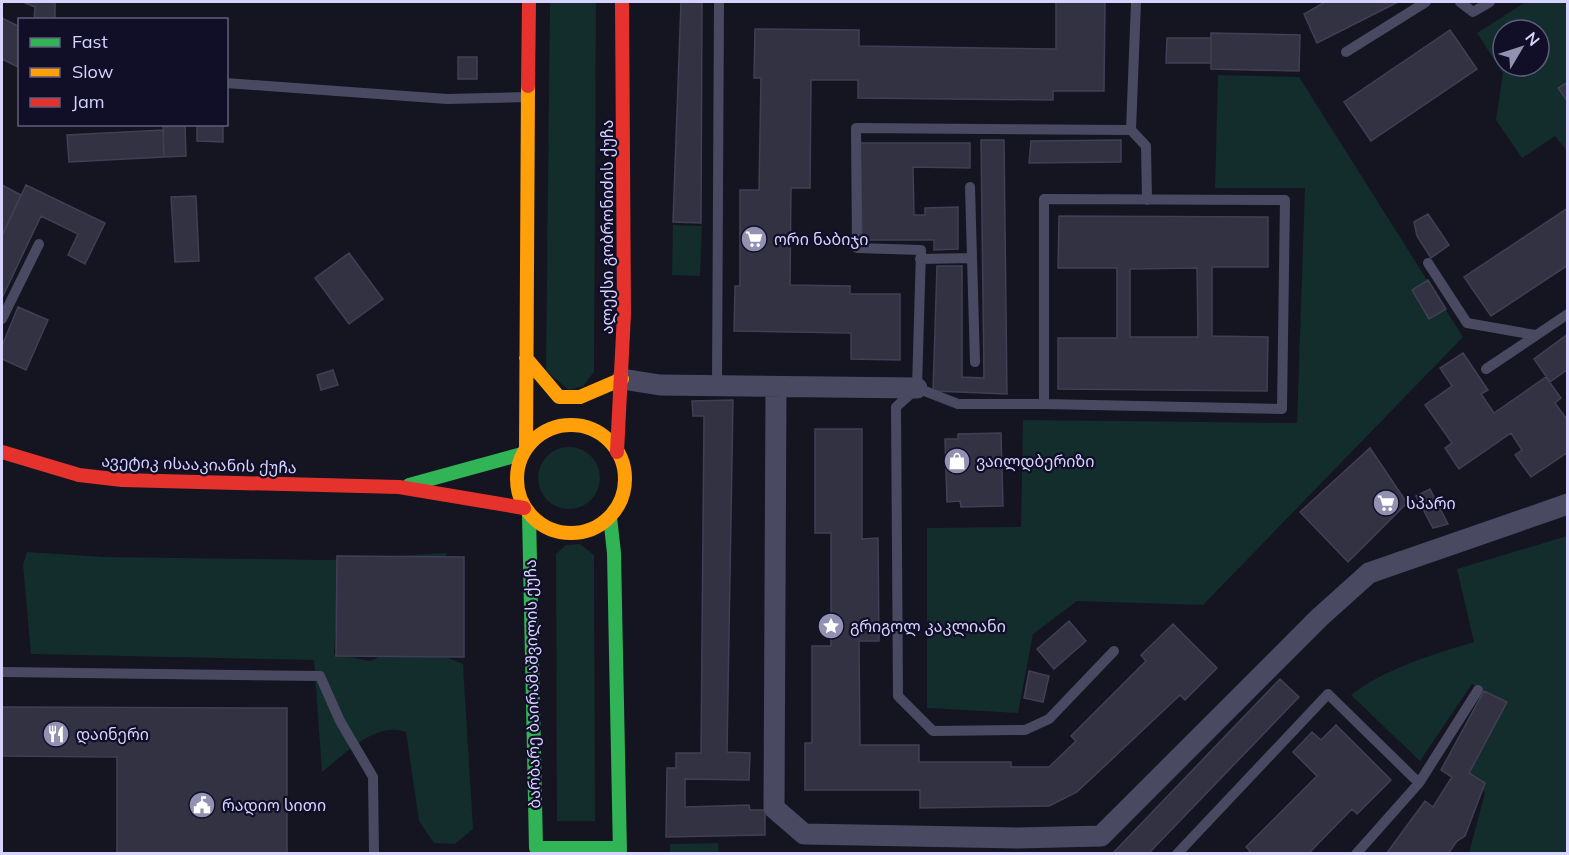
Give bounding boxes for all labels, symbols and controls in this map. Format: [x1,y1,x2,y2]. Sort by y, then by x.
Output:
legend [18,18,228,126]
north arrow [1491,18,1551,78]
text: N [1521,28,1544,50]
text: Fast [72,30,108,53]
text: Slow [72,60,114,83]
text: Jam [72,90,105,113]
street label: ალექსი გობრონიძის ქუჩა [597,120,618,334]
supermarket icon: ორი ნაბიჯი [739,224,769,254]
place label: ორი ნაბიჯი [774,229,869,249]
shop icon: ვაილდბერიზი [942,446,972,476]
street label: ავეტიკ ისააკიანის ქუჩა [101,451,297,477]
place label: ვაილდბერიზი [976,451,1094,472]
supermarket icon: სპარი [1371,488,1401,518]
place label: სპარი [1406,493,1456,513]
street label: ბარბარე ბაირამაშვილის ქუჩა [520,559,545,809]
place icon: გრიგოლ კაკლიანი [816,611,846,641]
place label: გრიგოლ კაკლიანი [850,616,1006,637]
restaurant icon: დაინერი [41,719,71,749]
place label: დაინერი [76,724,149,745]
public building icon: რადიო სითი [187,790,217,820]
place label: რადიო სითი [222,795,326,816]

